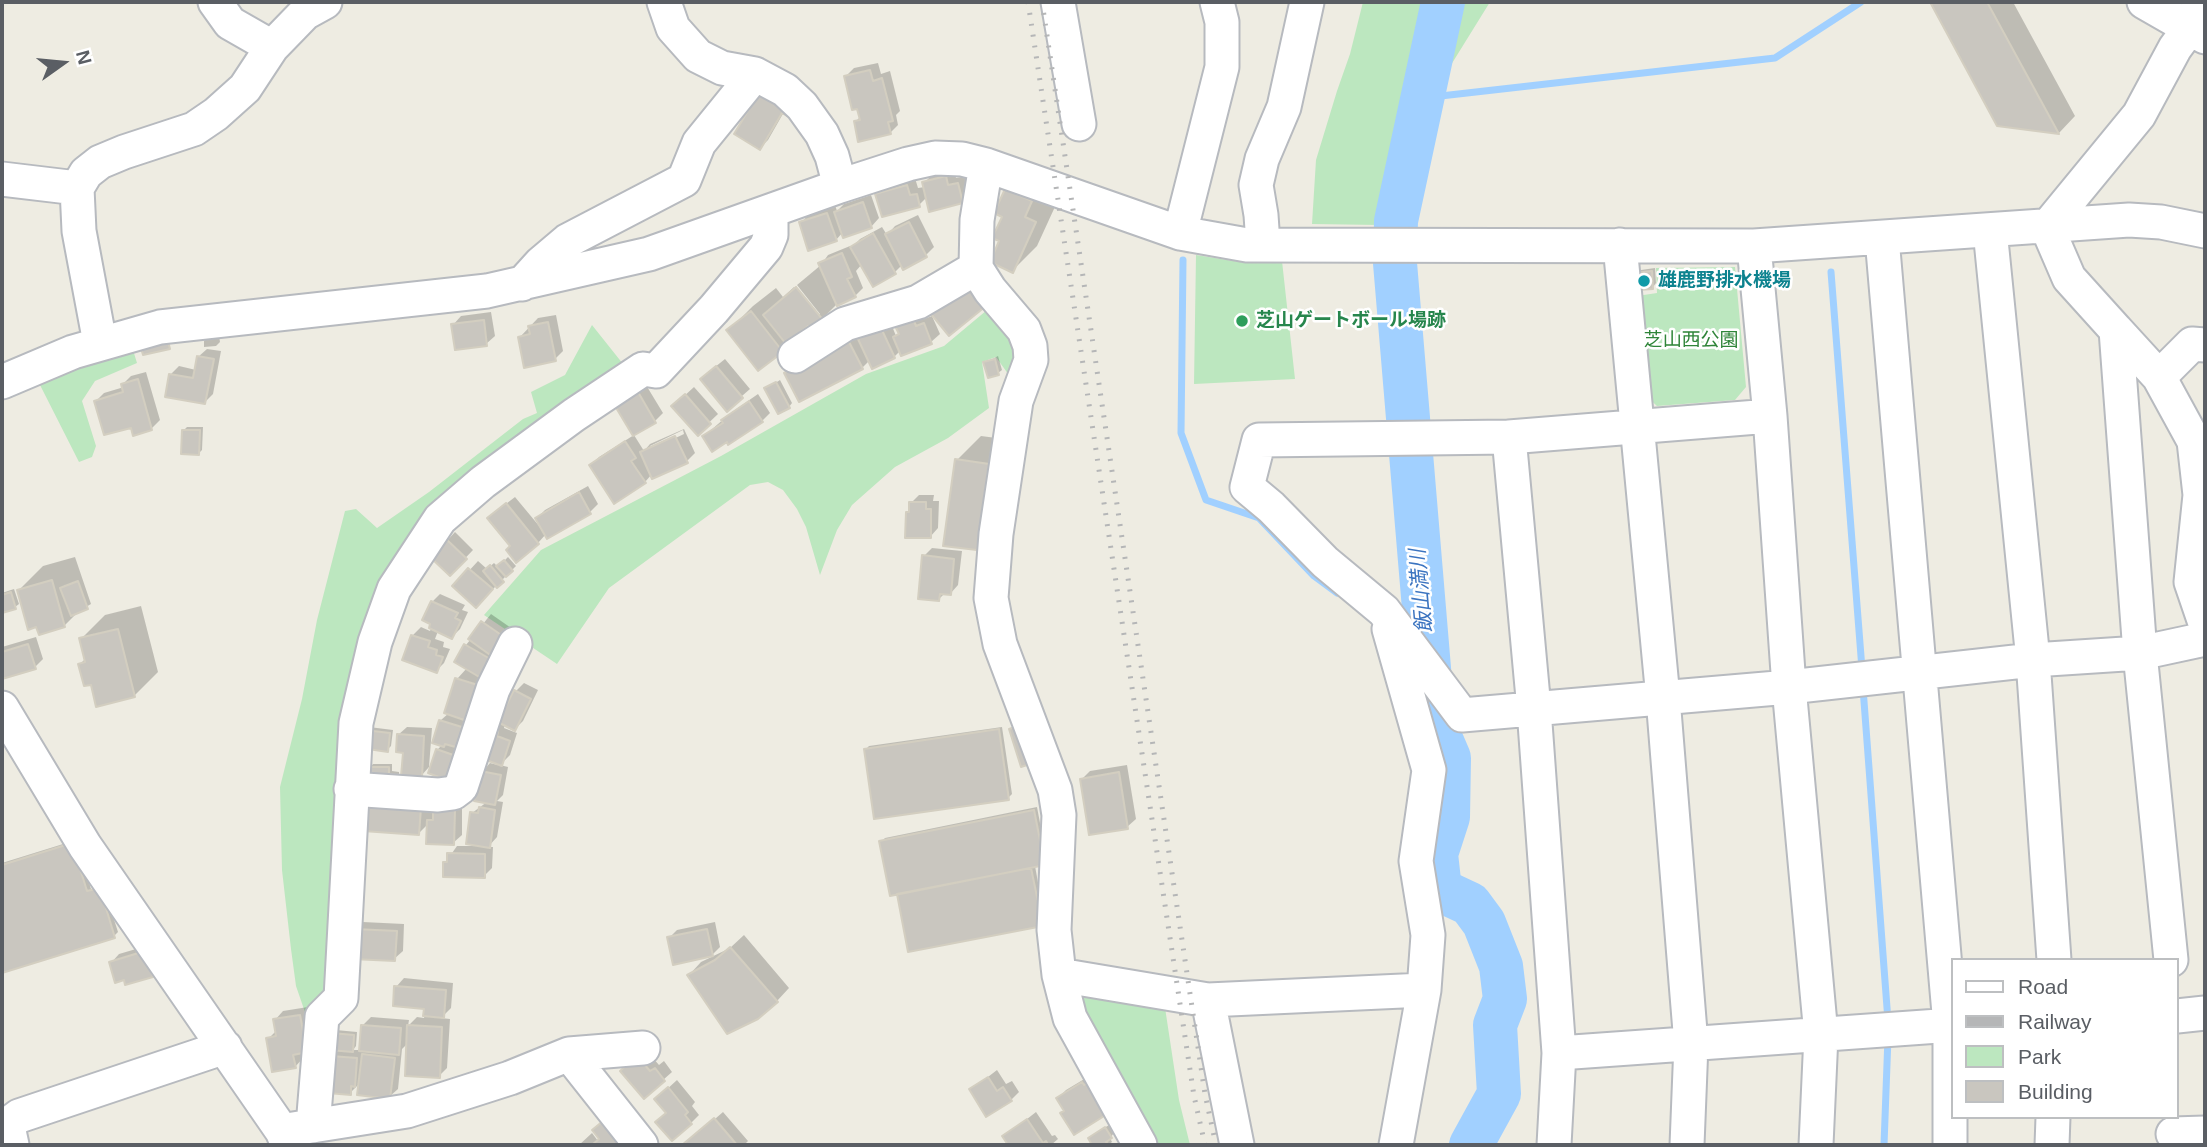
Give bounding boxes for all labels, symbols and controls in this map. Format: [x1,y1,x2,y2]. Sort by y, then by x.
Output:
north arrow [28,28,98,98]
text: N [72,48,96,67]
place label: 雄鹿野排水機場 [1658,270,1791,292]
marker: 雄鹿野排水機場 [1636,273,1652,289]
place label: 芝山ゲートボール場跡 [1256,310,1446,332]
marker: 芝山ゲートボール場跡 [1234,313,1250,329]
park label: 芝山西公園 [1644,330,1738,352]
water label: 飯山満川 [1406,548,1438,634]
legend [1952,958,2179,1119]
text: Road [2018,975,2068,998]
text: Railway [2018,1010,2092,1033]
text: Park [2018,1045,2061,1068]
text: Building [2018,1080,2093,1103]

